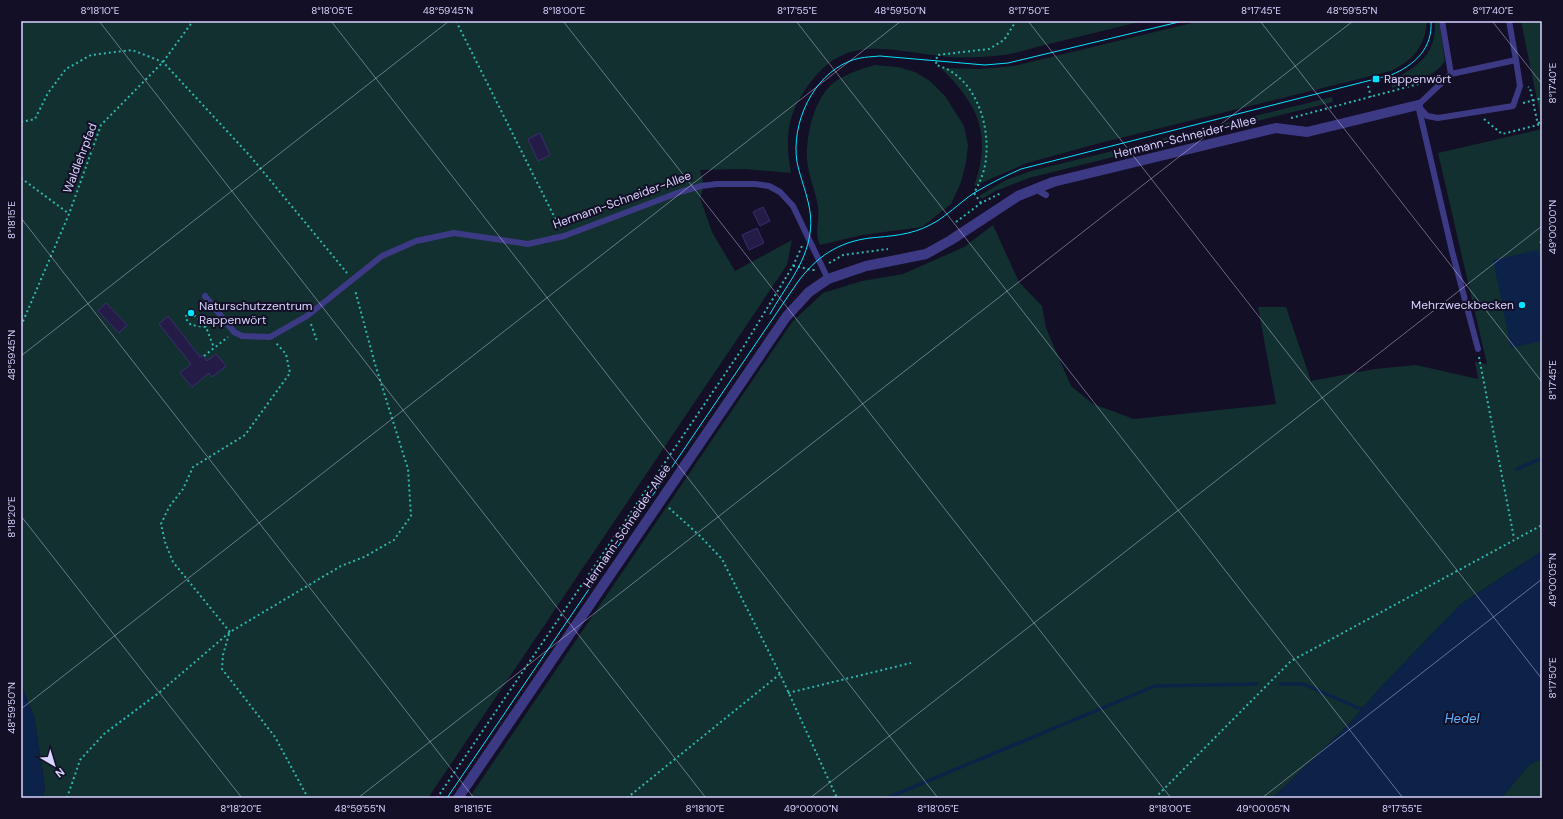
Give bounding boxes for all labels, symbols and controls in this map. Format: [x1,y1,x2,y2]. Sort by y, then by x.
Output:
text: 8°18'10"E [81,4,120,17]
text: 8°18'05"E [311,4,353,17]
text: 48°59'45"N [423,4,473,17]
text: 8°18'00"E [543,4,586,17]
text: 8°17'55"E [777,4,817,17]
text: 48°59'50"N [874,4,926,17]
text: 8°17'50"E [1008,4,1050,17]
text: 8°17'45"E [1241,4,1281,17]
text: 48°59'55"N [1327,4,1377,17]
text: 8°17'40"E [1473,4,1514,17]
text: 8°17'40"E [1546,62,1559,103]
place label: Rappenwört [1384,71,1452,87]
marker: Rappenwört [1371,74,1381,84]
street label: Hermann-Schneider-Allee [1112,112,1258,162]
street label: Waldlehrpfad [59,121,101,195]
street label: Hermann-Schneider-Allee [551,167,694,233]
text: 49°00'00"N [1546,200,1559,254]
text: 8°18'15"E [5,201,18,239]
place label: Mehrzweckbecken [1411,297,1514,313]
place label: Naturschutzzentrum Rappenwört [199,298,312,328]
marker: Mehrzweckbecken [1517,300,1527,310]
marker: Naturschutzzentrum Rappenwört [186,308,196,318]
text: 48°59'45"N [5,330,18,380]
text: 8°17'45"E [1546,360,1559,400]
street label: Hermann-Schneider-Allee [580,461,675,591]
text: 8°18'20"E [5,496,18,538]
text: 49°00'05"N [1546,553,1559,607]
text: 8°17'50"E [1546,657,1559,699]
text: 48°59'50"N [5,682,18,734]
water label: Hedel [1445,710,1480,727]
north arrow [34,745,74,785]
text: N [53,765,68,781]
text: 8°18'20"E [220,802,262,815]
text: 48°59'55"N [335,802,385,815]
text: 8°18'15"E [454,802,492,815]
text: 8°18'10"E [686,802,725,815]
text: 49°00'00"N [784,802,838,815]
text: 8°18'05"E [917,802,959,815]
text: 8°18'00"E [1149,802,1192,815]
text: 49°00'05"N [1236,802,1290,815]
text: 8°17'55"E [1382,802,1422,815]

